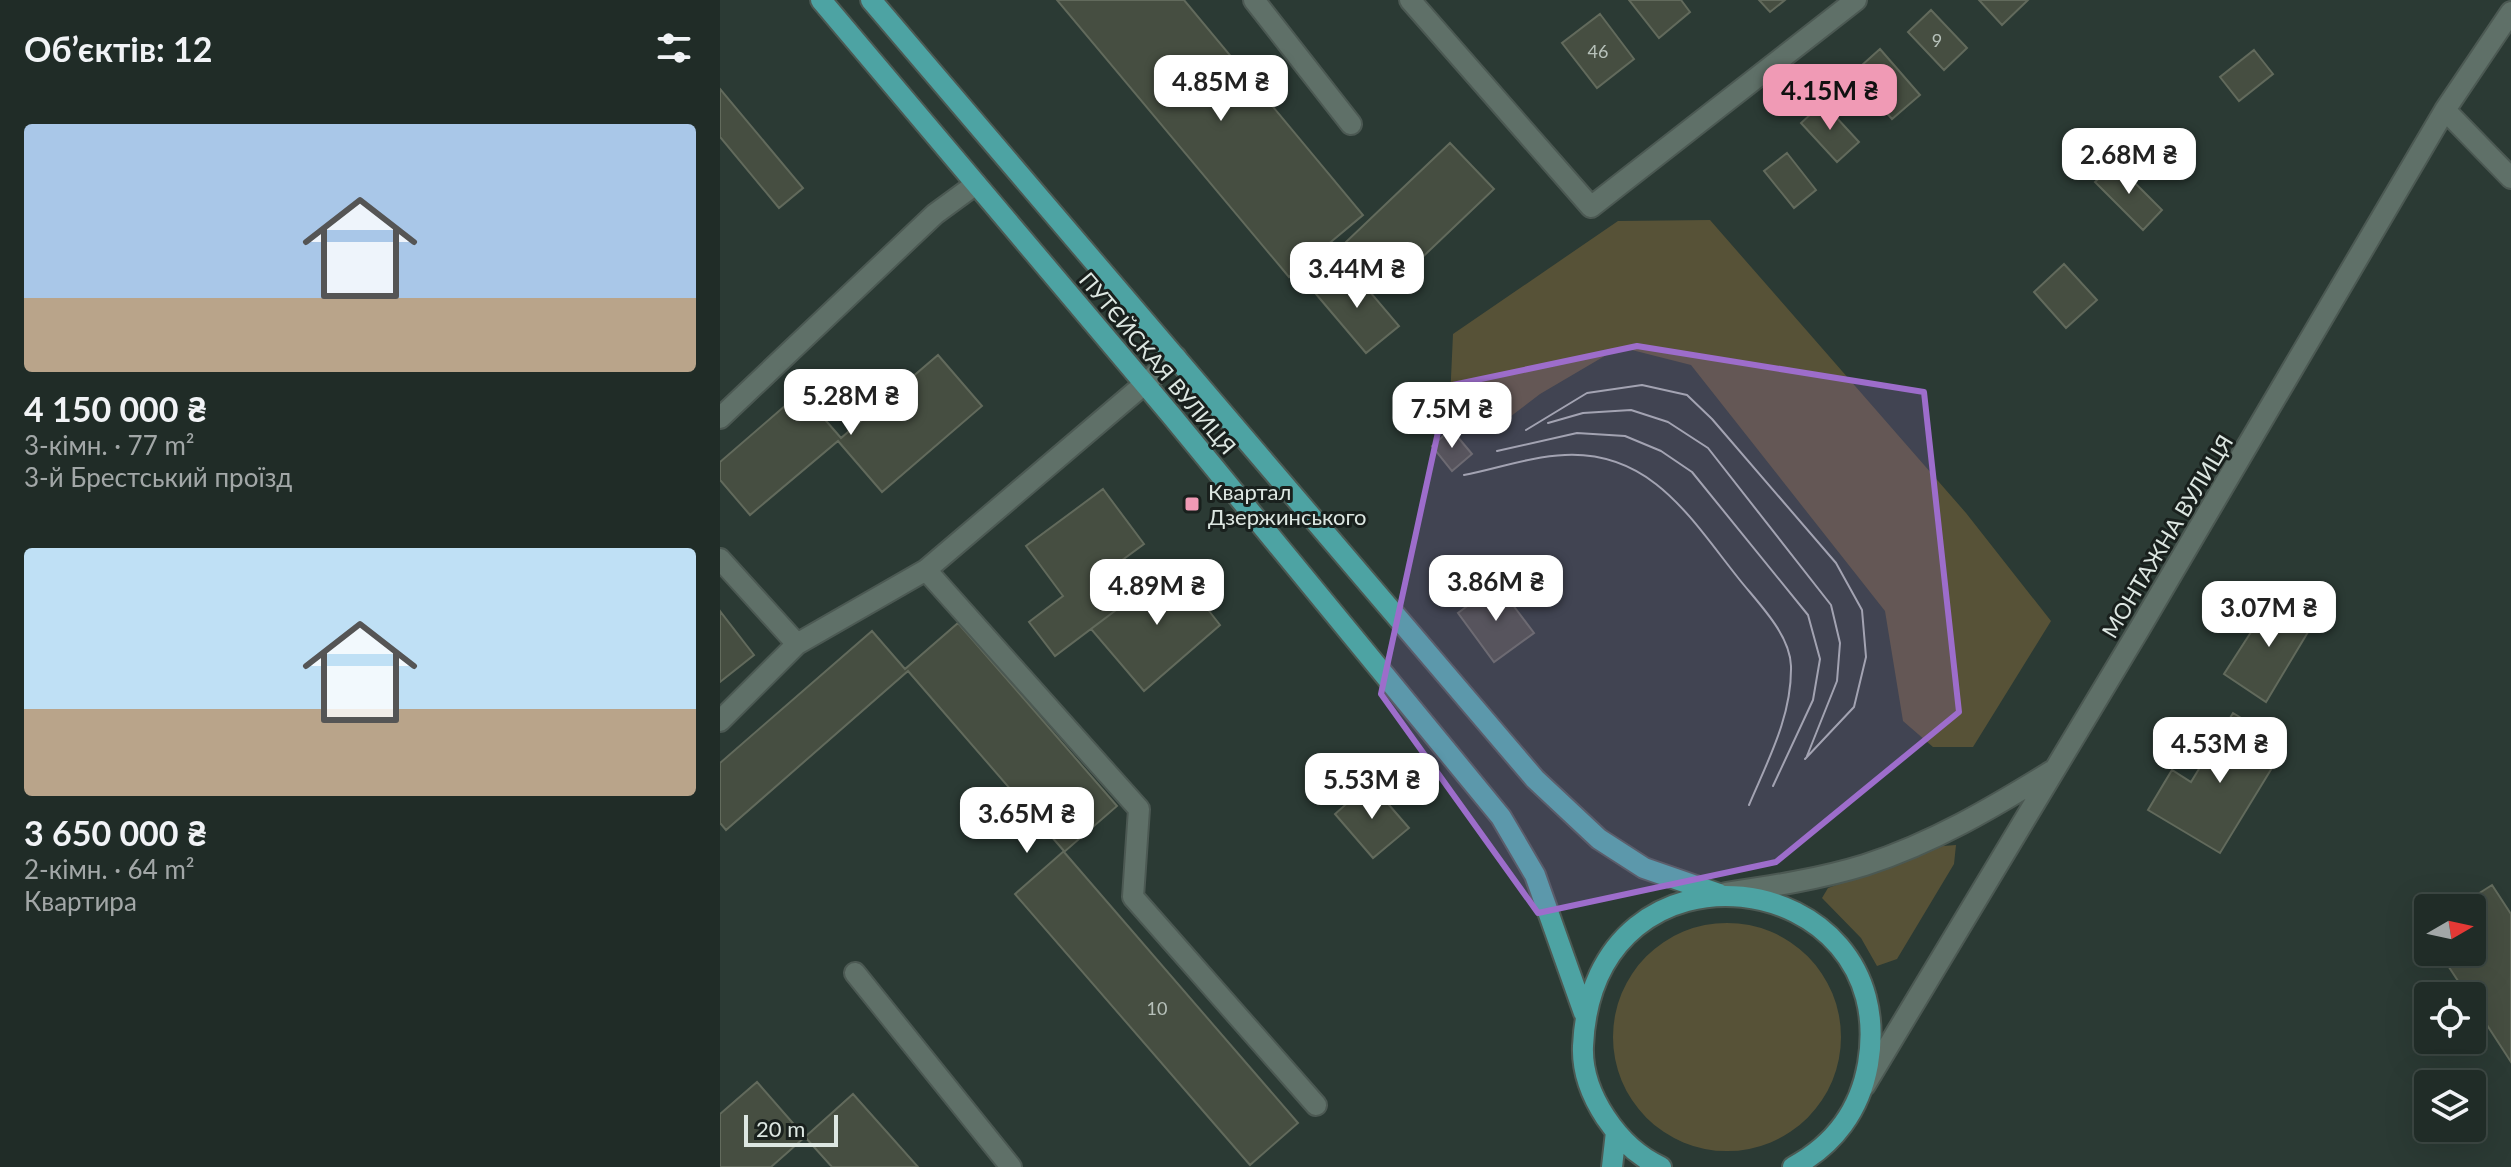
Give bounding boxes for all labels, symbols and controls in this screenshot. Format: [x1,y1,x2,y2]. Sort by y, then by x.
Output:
icon: filters [652,26,696,70]
text: Об’єктів: 12 [24,28,213,69]
house number: 9 [1932,29,1942,51]
house number: 46 [1588,40,1608,62]
pin: 4.85M ₴ [1147,55,1295,123]
pin: 4.15M ₴ [1756,64,1904,132]
text: 4.85M ₴ [1172,65,1270,97]
text: 4.15M ₴ [1781,74,1879,106]
pin: 2.68M ₴ [2055,128,2203,196]
text: 2.68M ₴ [2080,138,2178,170]
icon: home [288,176,432,320]
pin: 3.44M ₴ [1283,242,1431,310]
text: 3.44M ₴ [1308,252,1406,284]
street label: ПУТЄЙСКАЯ ВУЛИЦЯ [1074,266,1242,460]
pin: 5.28M ₴ [777,369,925,437]
text: 5.28M ₴ [802,379,900,411]
pin: 7.5M ₴ [1387,382,1517,450]
text: 4 150 000 ₴ [24,388,207,429]
text: 7.5M ₴ [1411,392,1494,424]
text: 3-кімн. · 77 m² [24,429,195,461]
street label: МОНТАЖНА ВУЛИЦЯ [2096,430,2238,642]
text: 3-й Брестський проїзд [24,461,292,493]
place label: Квартал Дзержинського [1208,478,1367,530]
marker: Квартал Дзержинського [1183,495,1201,513]
pin: 3.86M ₴ [1422,555,1570,623]
pin: 4.89M ₴ [1083,559,1231,627]
text: 3.86M ₴ [1447,565,1545,597]
text: 4.89M ₴ [1108,569,1206,601]
pin: 3.07M ₴ [2195,581,2343,649]
text: 3.07M ₴ [2220,591,2318,623]
icon: home [288,600,432,744]
pin: 4.53M ₴ [2146,717,2294,785]
text: 4.53M ₴ [2171,727,2269,759]
pin: 5.53M ₴ [1298,753,1446,821]
text: 5.53M ₴ [1323,763,1421,795]
pin: 3.65M ₴ [953,787,1101,855]
text: 3.65M ₴ [978,797,1076,829]
text: 3 650 000 ₴ [24,812,207,853]
text: 2-кімн. · 64 m² [24,853,195,885]
text: Квартира [24,885,137,917]
north arrow [2414,894,2486,966]
map controls [2414,894,2486,1142]
button: locate [2414,982,2486,1054]
house number: 10 [1147,997,1167,1019]
button: layers [2414,1070,2486,1142]
scale bar [744,1111,838,1147]
text: 20 m [756,1115,805,1142]

